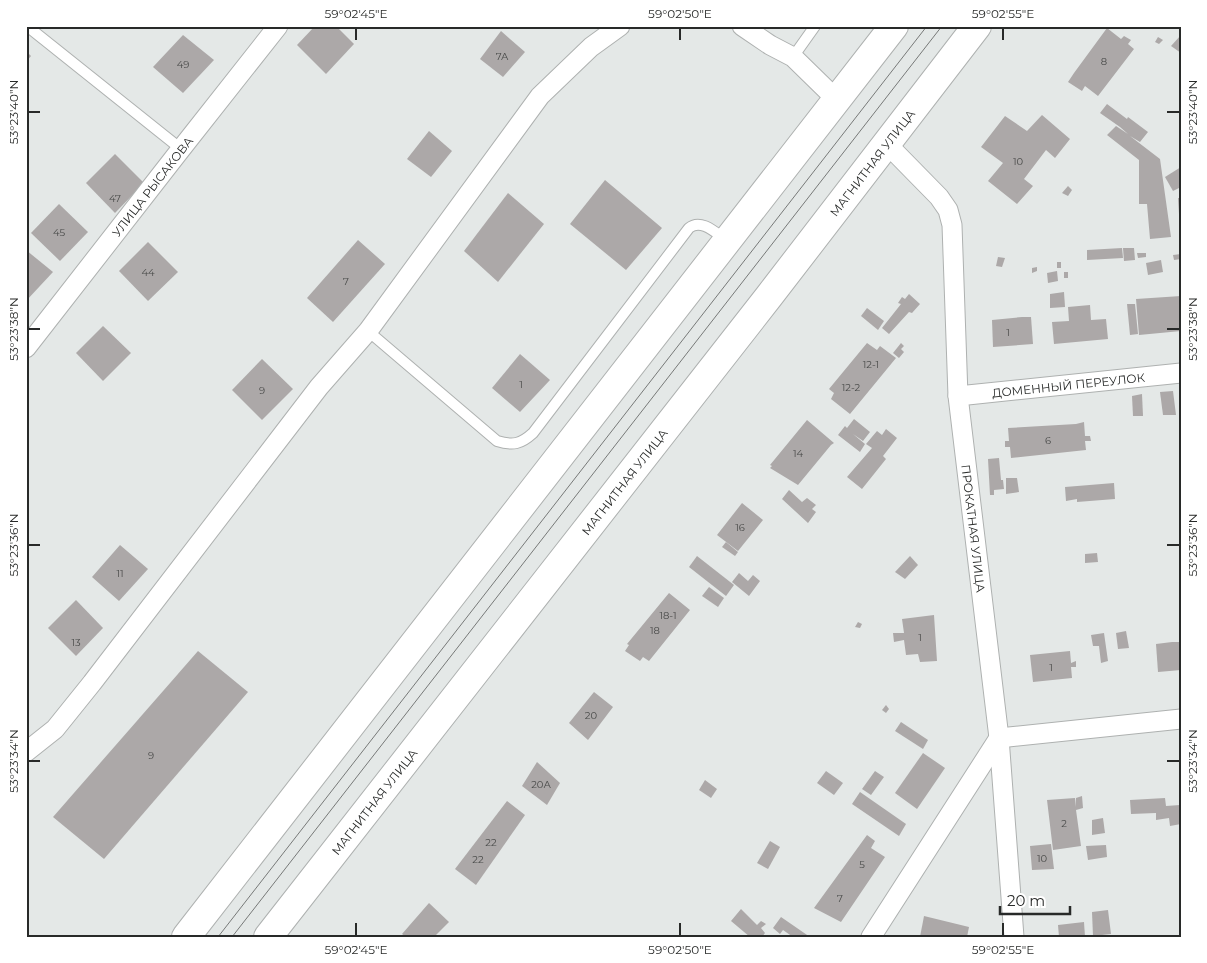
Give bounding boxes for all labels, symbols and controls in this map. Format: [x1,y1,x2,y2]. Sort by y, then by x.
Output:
text: 59°02'45"E [324,6,388,21]
text: 59°02'50"E [648,6,712,21]
text: 59°02'55"E [972,6,1034,21]
house number: 7А [496,50,509,63]
house number: 8 [1101,55,1107,68]
house number: 49 [177,58,189,71]
text: 53°23'40"N [6,80,21,144]
text: 53°23'40"N [1185,80,1200,144]
street label: МАГНИТНАЯ УЛИЦА [826,106,918,219]
street label: УЛИЦА РЫСАКОВА [108,133,196,239]
house number: 10 [1013,155,1023,168]
house number: 47 [109,192,121,205]
house number: 45 [53,226,65,239]
house number: 44 [141,266,155,279]
house number: 7 [343,275,349,288]
text: 53°23'38"N [6,297,21,361]
text: 53°23'38"N [1185,297,1200,361]
house number: 1 [1006,326,1010,339]
house number: 12-1 [863,358,879,371]
street label: ДОМЕННЫЙ ПЕРЕУЛОК [991,369,1146,400]
house number: 1 [519,378,523,391]
house number: 12-2 [842,381,861,394]
house number: 9 [259,384,265,397]
street label: МАГНИТНАЯ УЛИЦА [578,426,670,538]
house number: 6 [1045,434,1051,447]
house number: 14 [793,447,803,460]
street label: ПРОКАТНАЯ УЛИЦА [959,464,989,593]
text: 53°23'36"N [6,513,21,577]
text: 53°23'36"N [1185,513,1200,577]
house number: 16 [735,521,745,534]
house number: 11 [116,567,124,580]
house number: 18-1 [659,609,677,622]
house number: 18 [650,624,660,637]
house number: 1 [918,631,922,644]
house number: 13 [71,636,81,649]
house number: 1 [1049,661,1053,674]
house number: 20 [585,709,598,722]
text: 53°23'34"N [6,729,21,793]
text: 53°23'34"N [1185,729,1200,793]
street label: МАГНИТНАЯ УЛИЦА [328,745,420,858]
house number: 9 [148,749,154,762]
house number: 20А [531,778,551,791]
house number: 2 [1061,817,1067,830]
house number: 22 [485,836,497,849]
house number: 10 [1037,852,1047,865]
house number: 22 [472,853,484,866]
house number: 5 [859,858,865,871]
scale bar [1000,883,1070,915]
text: 20 m [1007,891,1045,910]
house number: 7 [837,892,843,905]
text: 59°02'45"E [324,942,388,957]
text: 59°02'50"E [648,942,712,957]
text: 59°02'55"E [972,942,1034,957]

